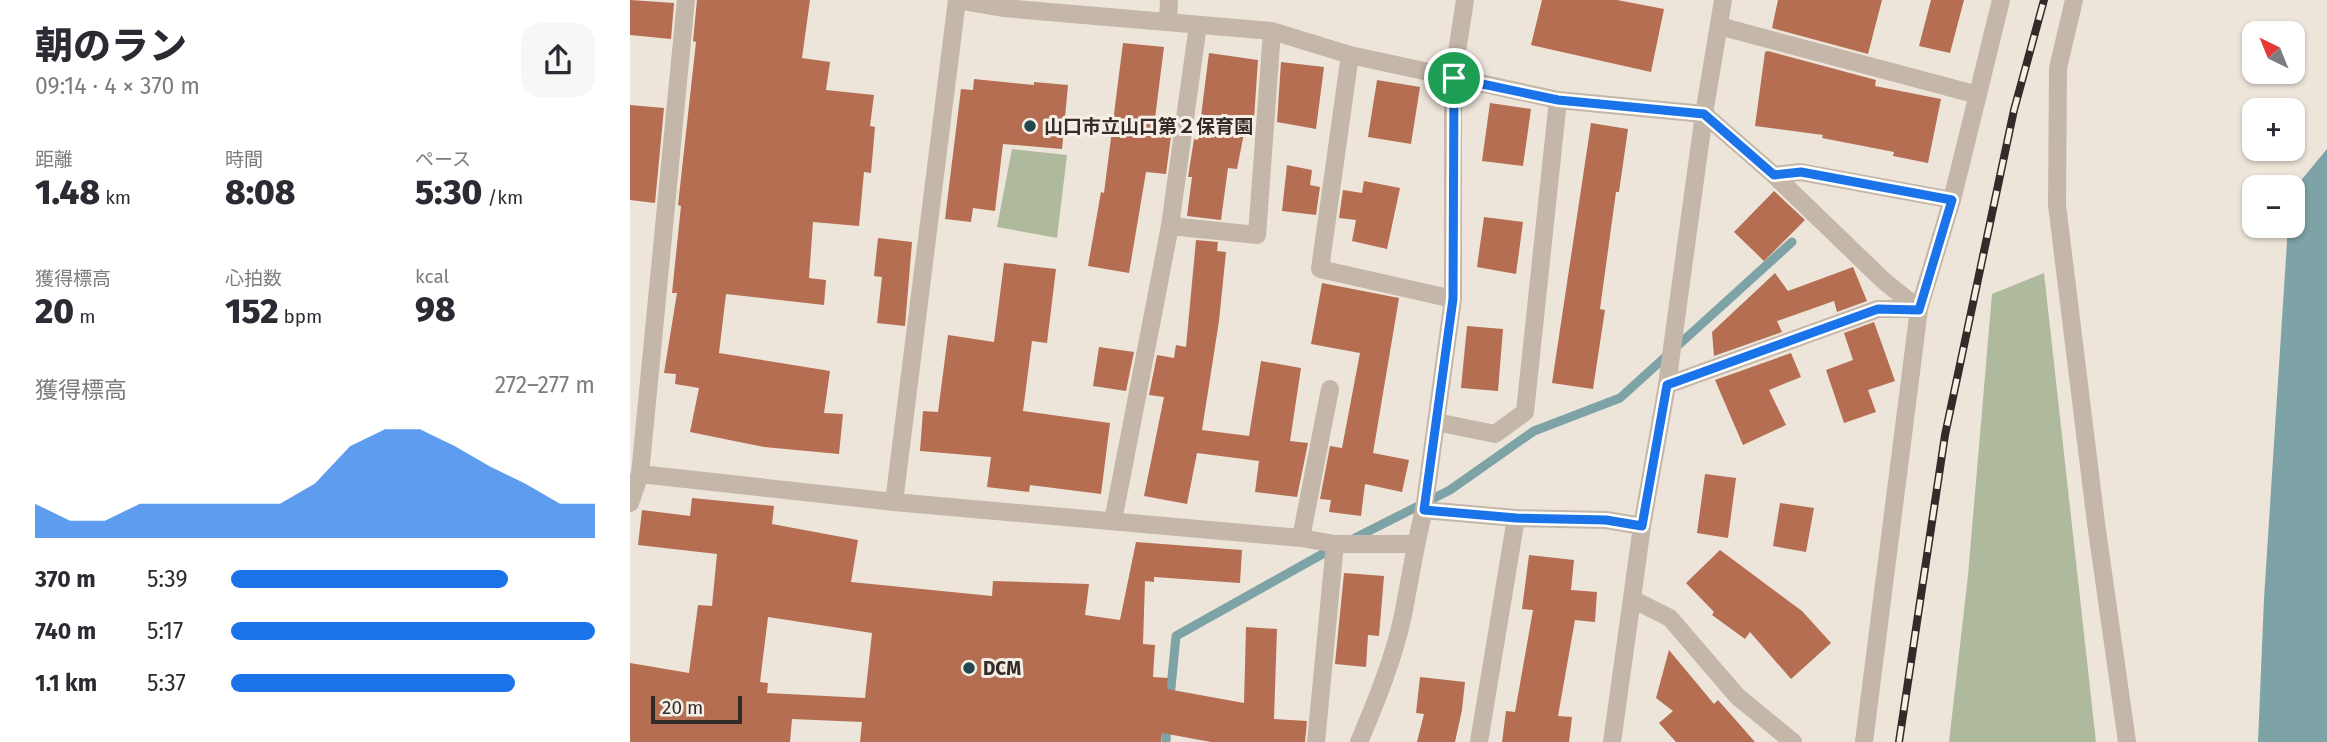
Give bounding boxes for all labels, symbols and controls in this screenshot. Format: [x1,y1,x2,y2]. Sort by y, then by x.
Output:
north arrow [2242,21,2305,84]
map controls [2242,21,2305,238]
text: 朝のラン [35,23,187,69]
button: share [521,23,595,97]
pin [1424,48,1484,108]
icon: arrive [1435,59,1473,97]
text: 09:14 · 4 × 370 m [35,72,200,100]
button: + [2242,98,2305,161]
place label: 山口市立山口第２保育園 [1044,115,1253,138]
marker: 山口市立山口第２保育園 [1022,118,1038,134]
text: 距離 [35,148,73,171]
text: 時間 [225,148,263,171]
text: ペース [415,148,471,171]
text: 1.48 [35,171,100,213]
text: 8:08 [225,171,296,213]
text: 5:30 [415,171,482,213]
button: − [2242,175,2305,238]
text: km [100,186,131,209]
text: /km [482,186,523,209]
text: kcal [415,265,449,288]
text: 獲得標高 [35,267,111,290]
text: 心拍数 [225,267,282,290]
text: 98 [415,288,456,330]
text: 20 [35,290,74,332]
text: 152 [225,290,278,332]
text: m [74,305,95,328]
text: bpm [278,305,322,328]
text: 272–277 m [495,371,595,399]
text: 獲得標高 [35,376,127,404]
text: 370 m [35,565,96,593]
text: 5:39 [147,565,188,593]
text: 740 m [35,617,96,645]
text: 5:17 [147,617,183,645]
place label: DCM [983,657,1021,680]
marker: DCM [961,660,977,676]
text: 1.1 km [35,669,97,697]
text: 5:37 [147,669,186,697]
scale bar [651,693,742,725]
text: 20 m [662,696,703,719]

